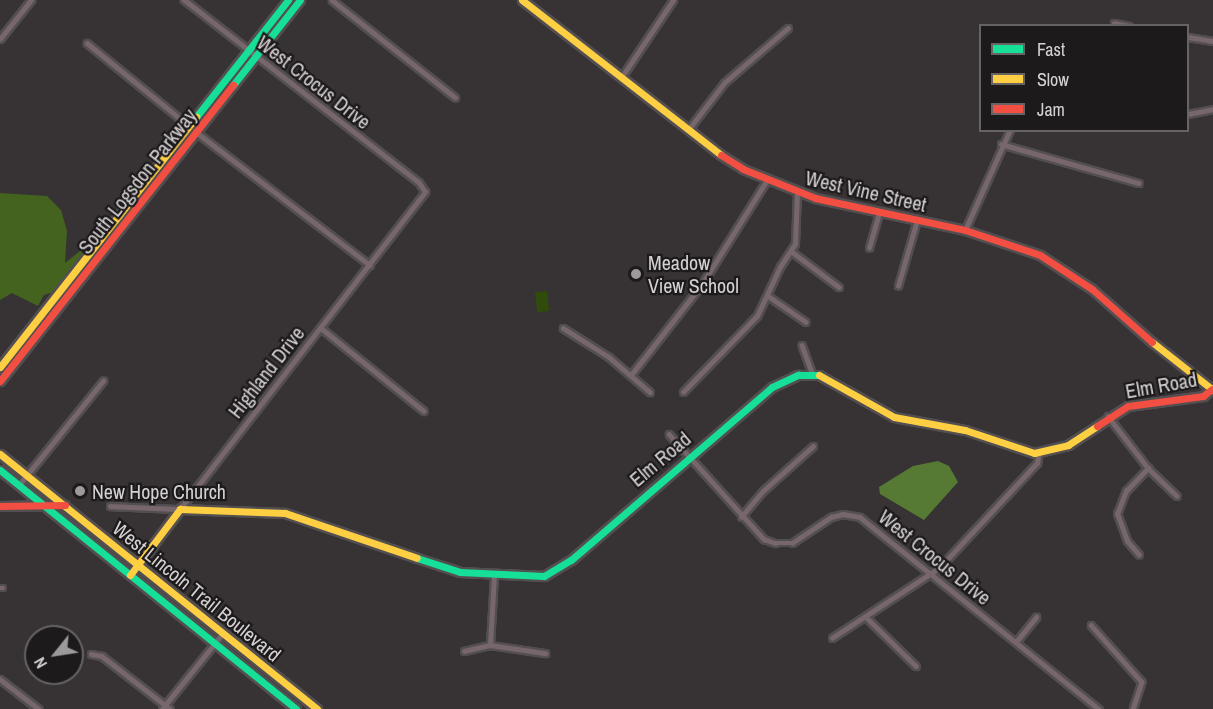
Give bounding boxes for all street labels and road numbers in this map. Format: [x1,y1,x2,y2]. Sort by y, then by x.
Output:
street label: West Crocus Drive [253,30,375,134]
street label: South Logsdon Parkway [73,104,201,258]
street label: West Vine Street [803,165,929,217]
street label: Highland Drive [223,322,309,422]
street label: Elm Road [1123,367,1199,403]
street label: Elm Road [625,427,695,491]
street label: West Crocus Drive [874,504,996,610]
street label: West Lincoln Trail Boulevard [108,516,286,666]

